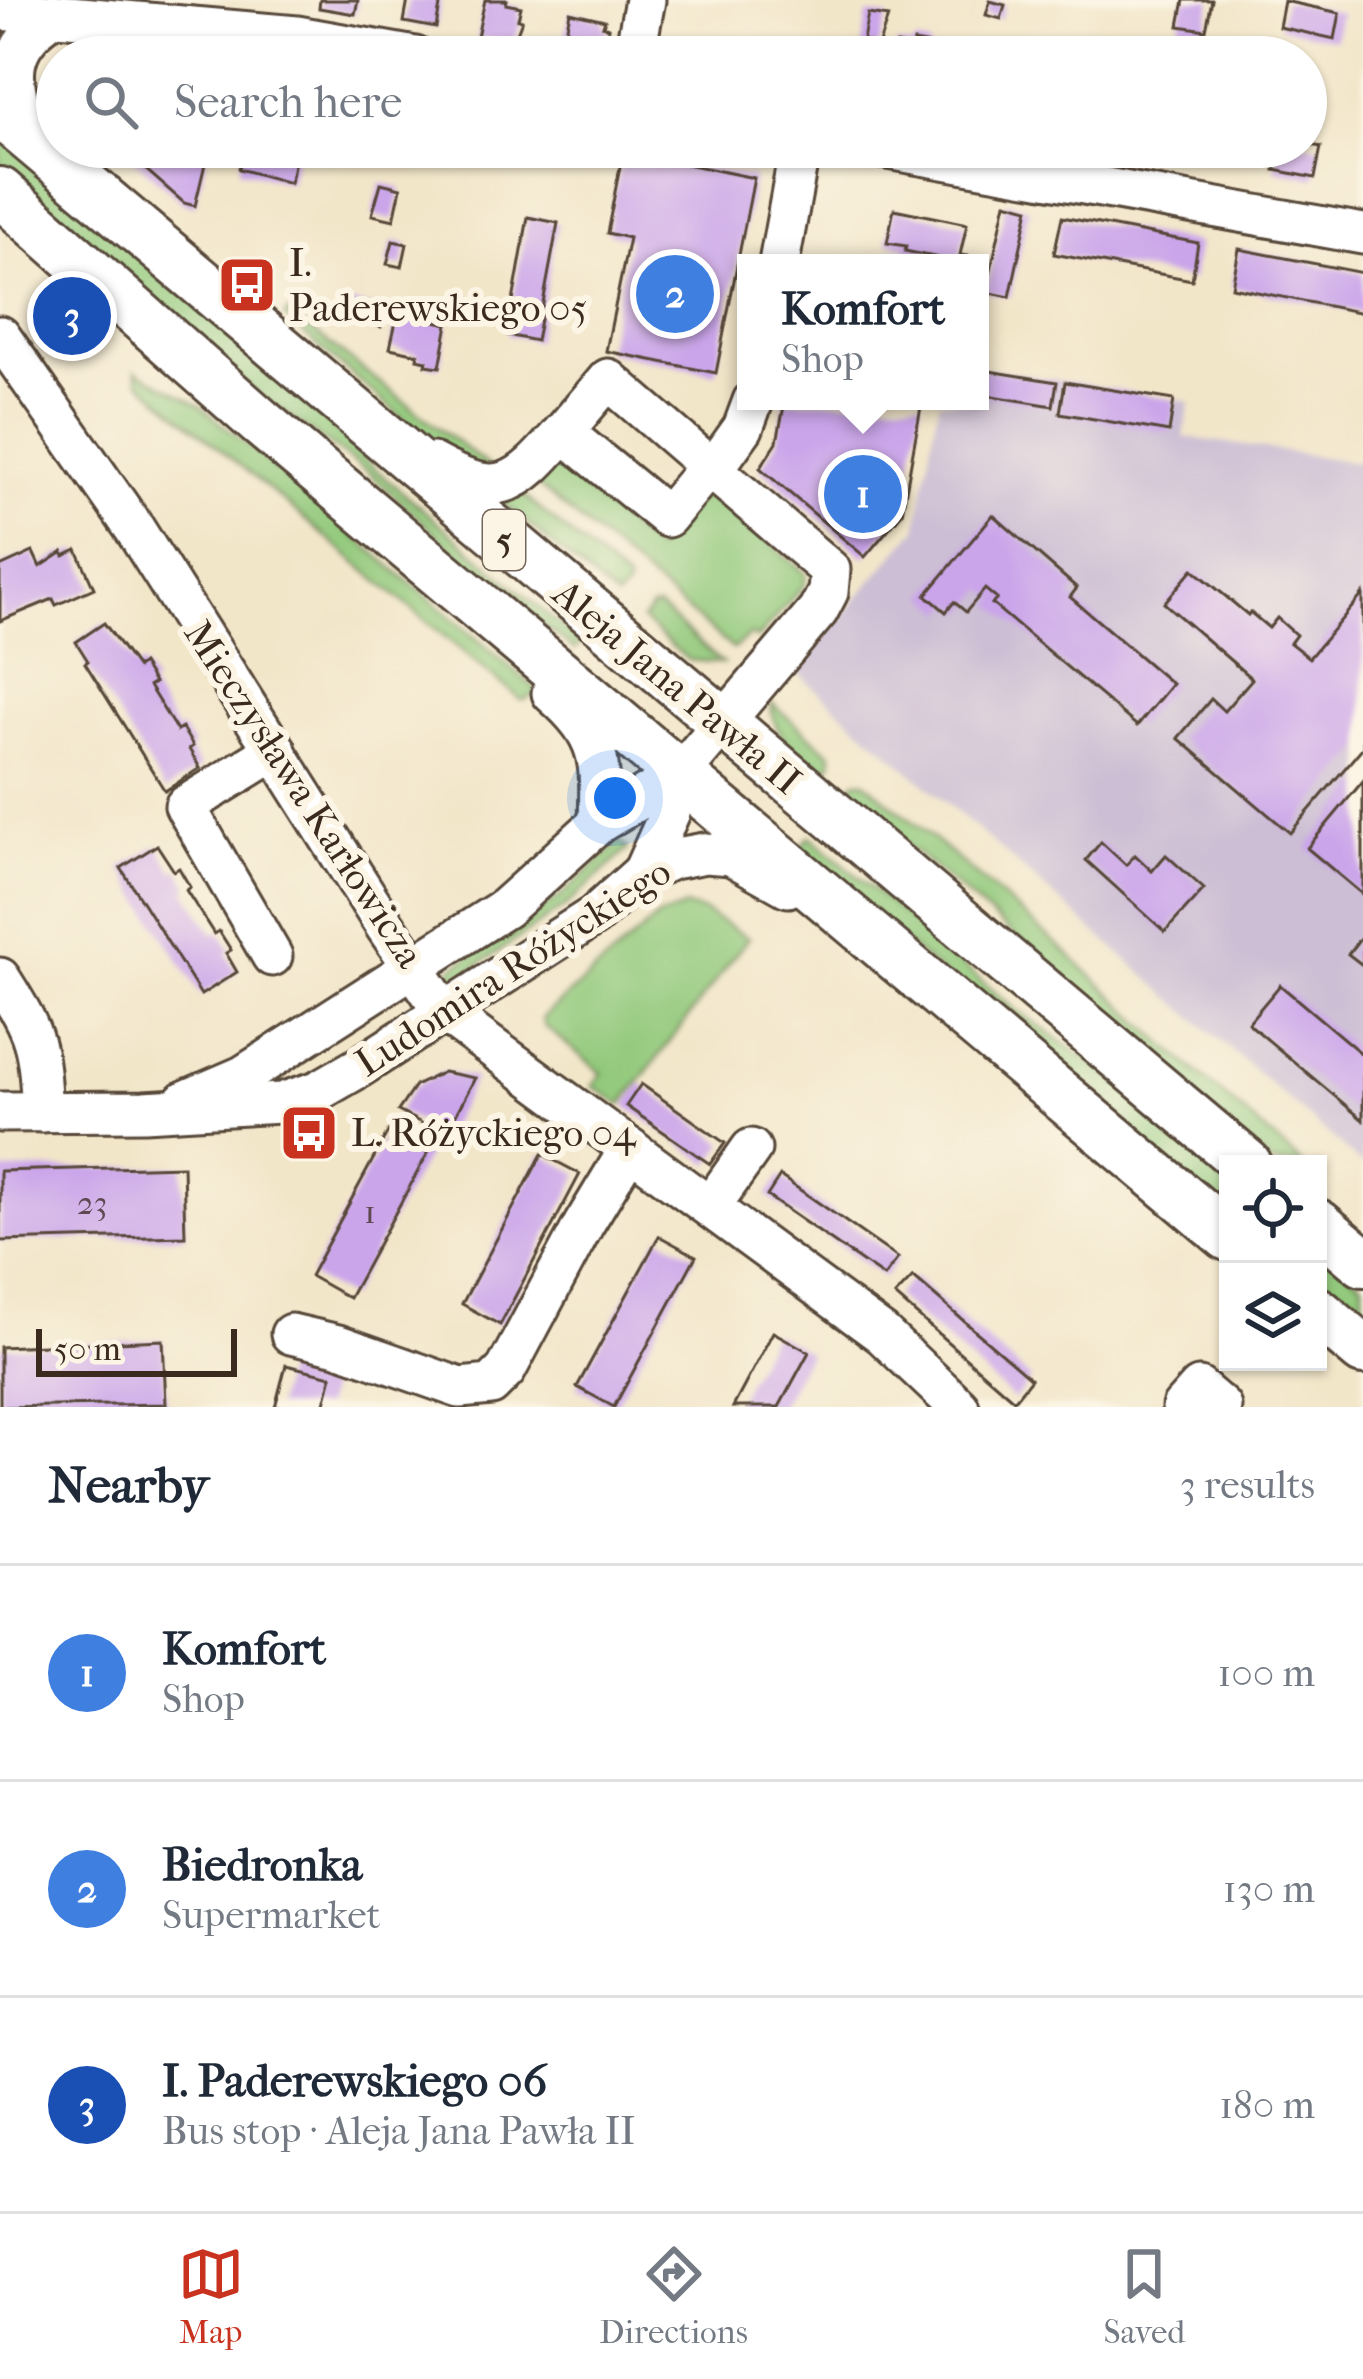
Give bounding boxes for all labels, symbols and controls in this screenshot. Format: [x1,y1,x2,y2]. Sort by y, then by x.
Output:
search box [36,36,1327,168]
icon: search [78,69,144,135]
text: Search here [174,76,402,129]
place label: I. Paderewskiego 05 [289,240,587,331]
pin: 2 [636,249,714,339]
bus stop icon: I. Paderewskiego 05 [216,254,278,316]
popup [737,254,989,410]
pin: 3 [33,271,111,361]
text: Komfort [781,283,945,336]
text: Shop [781,336,864,382]
pin: 1 [824,449,902,539]
road number: 5 [483,510,525,570]
street label: Aleja Jana Pawła II [542,569,810,804]
street label: Mieczysława Karłowicza [175,612,434,977]
your location [585,768,645,828]
street label: Ludomira Różyckiego [347,848,679,1086]
bus stop icon: L. Różyckiego 04 [278,1102,340,1164]
place label: L. Różyckiego 04 [351,1110,637,1156]
map controls [1219,1155,1327,1371]
button: locate [1219,1155,1327,1263]
house number: 23 [77,1184,107,1223]
house number: 1 [364,1193,376,1232]
button: layers [1219,1263,1327,1371]
scale bar [36,1323,237,1376]
text: 50 m [54,1330,121,1369]
text: Nearby [48,1455,209,1515]
text: 3 results [1180,1462,1315,1508]
text: Komfort [162,1623,326,1676]
text: 1 [80,1650,94,1696]
text: 100 m [1217,1650,1315,1696]
text: Shop [162,1676,245,1722]
text: Biedronka [162,1839,362,1892]
text: 2 [77,1866,97,1912]
text: 130 m [1223,1866,1315,1912]
text: Supermarket [162,1892,381,1938]
text: I. Paderewskiego 06 [162,2055,547,2108]
text: 3 [79,2082,95,2128]
text: 180 m [1219,2082,1315,2128]
text: Bus stop · Aleja Jana Pawła II [162,2108,635,2154]
tab: Map [178,2241,244,2352]
tab: Directions [599,2241,748,2352]
tab: Saved [1103,2241,1185,2352]

